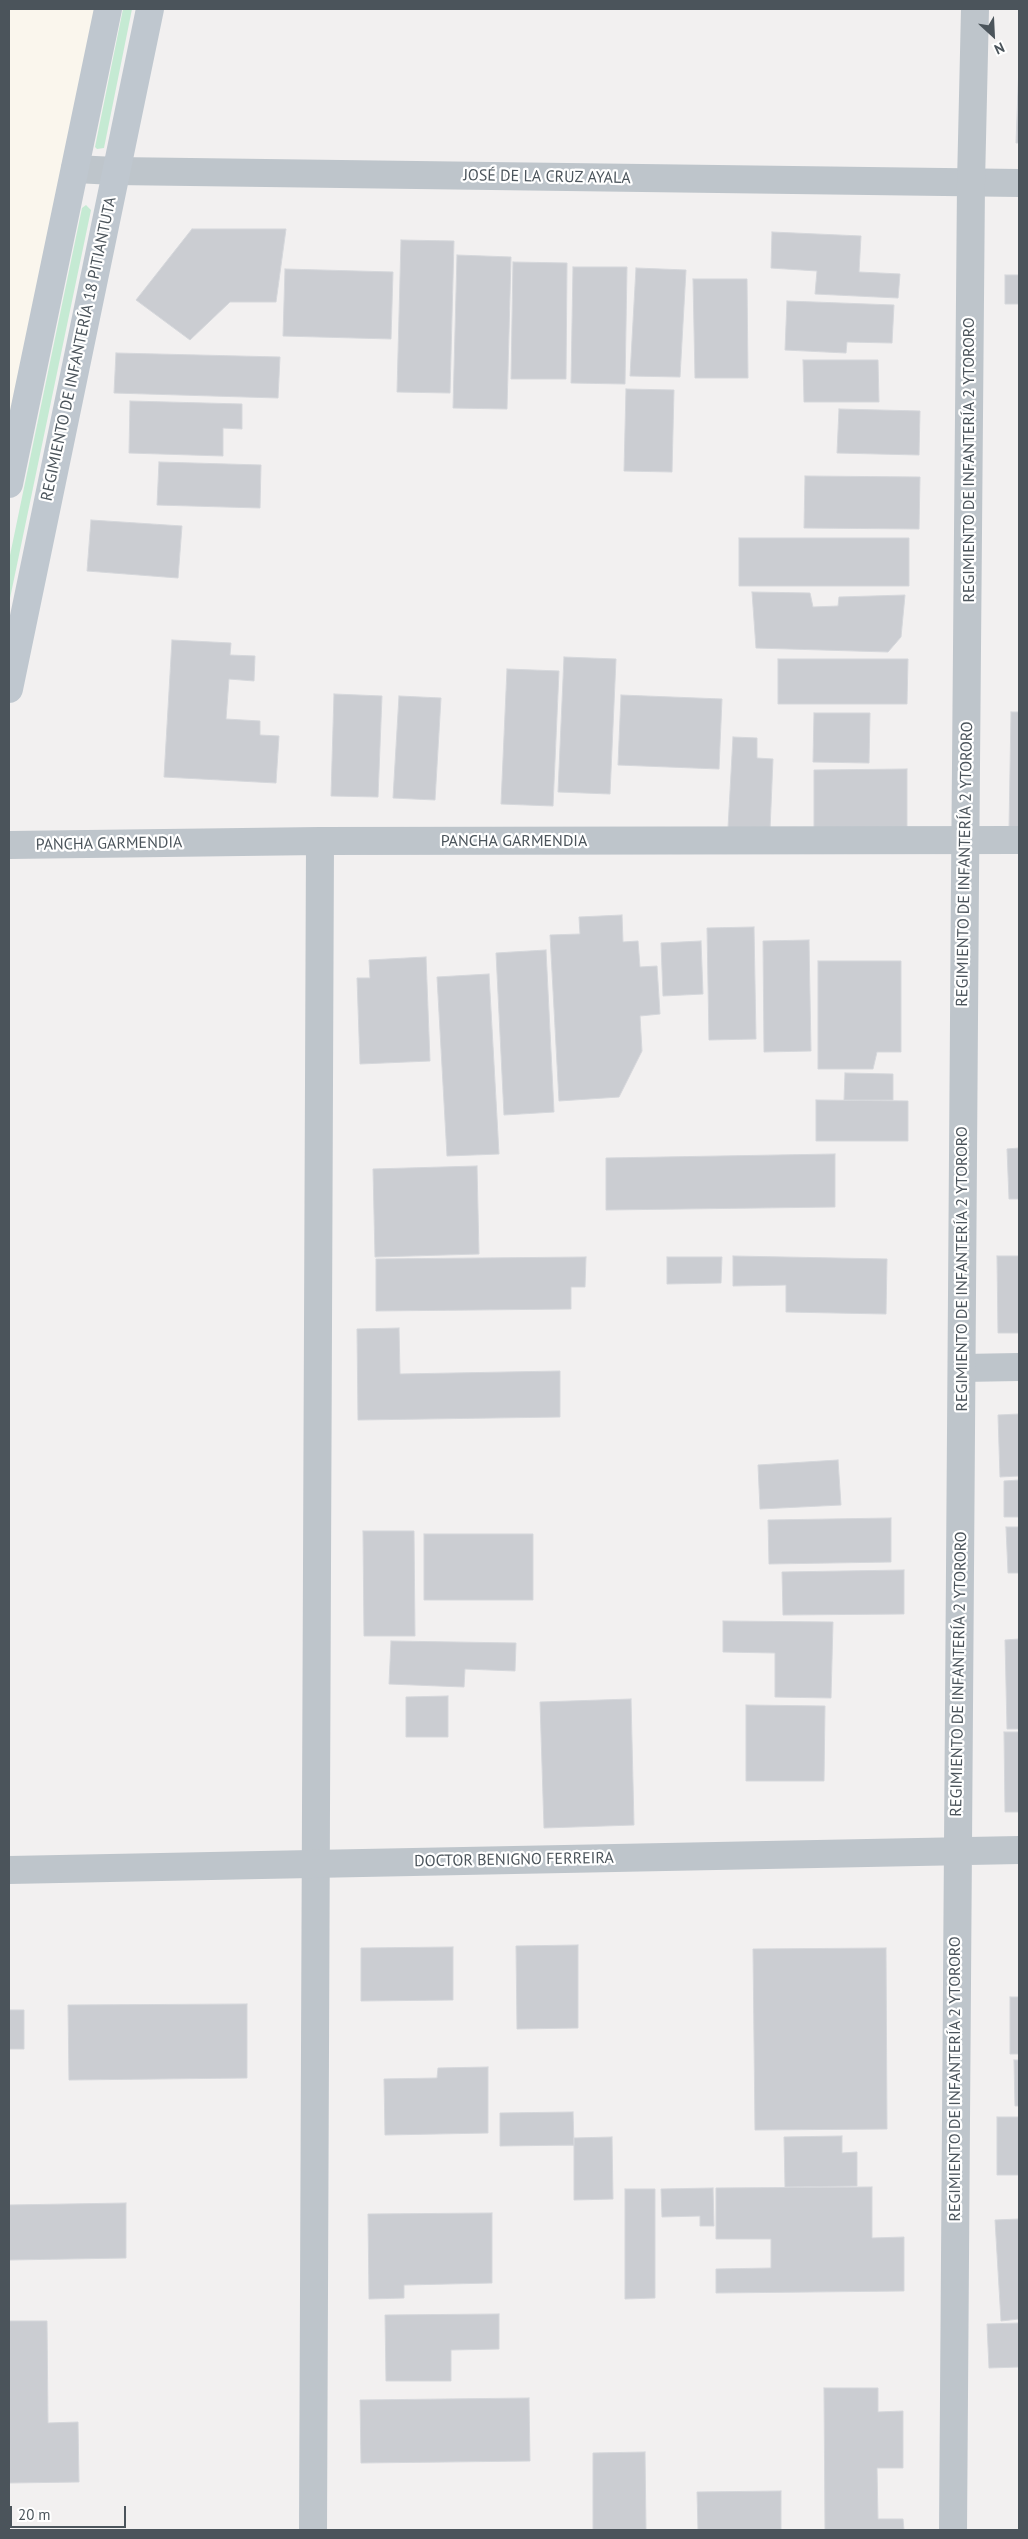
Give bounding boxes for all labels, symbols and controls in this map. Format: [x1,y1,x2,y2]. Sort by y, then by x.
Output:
north arrow [968,10,1018,60]
text: N [991,38,1007,59]
street label: JOSÉ DE LA CRUZ AYALA [463,166,631,188]
street label: REGIMIENTO DE INFANTERÍA 18 PITIANTUTA [37,195,121,503]
street label: REGIMIENTO DE INFANTERÍA 2 YTORORO [959,317,979,603]
street label: REGIMIENTO DE INFANTERÍA 2 YTORORO [953,721,977,1007]
street label: PANCHA GARMENDIA [441,831,587,851]
street label: PANCHA GARMENDIA [35,833,183,855]
street label: REGIMIENTO DE INFANTERÍA 2 YTORORO [952,1126,972,1412]
street label: REGIMIENTO DE INFANTERÍA 2 YTORORO [947,1531,971,1817]
street label: DOCTOR BENIGNO FERREIRA [414,1849,614,1871]
street label: REGIMIENTO DE INFANTERÍA 2 YTORORO [945,1936,965,2222]
scale bar [12,2496,129,2528]
text: 20 m [18,2505,51,2524]

